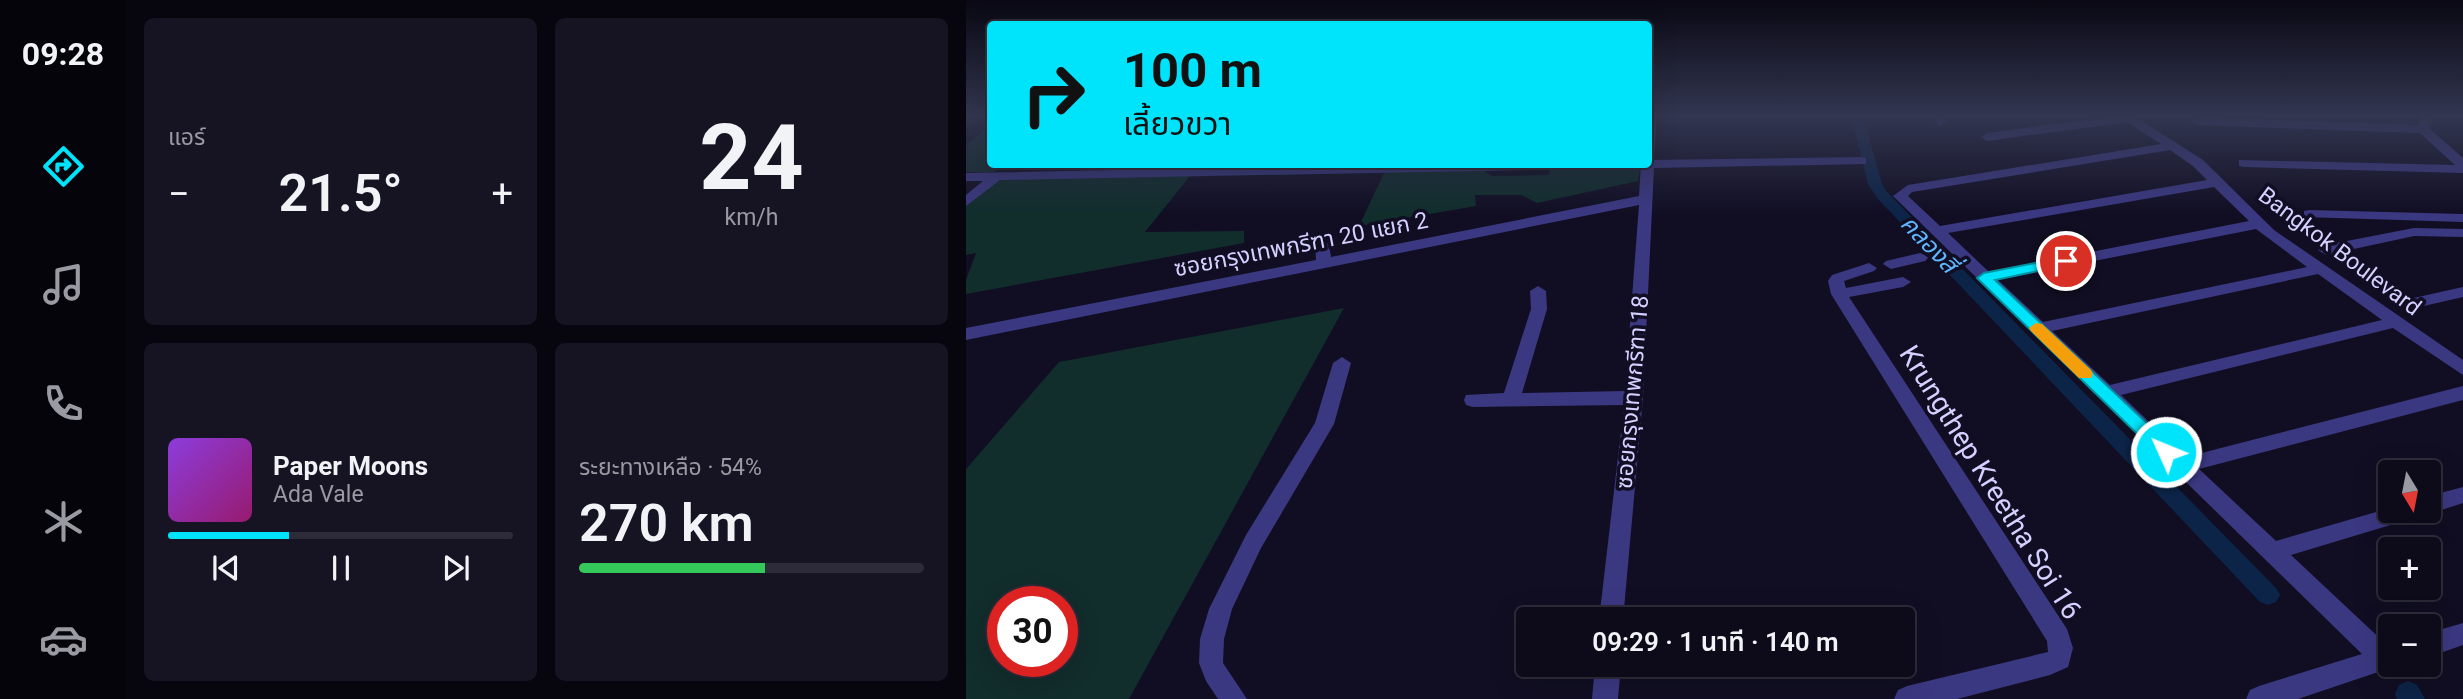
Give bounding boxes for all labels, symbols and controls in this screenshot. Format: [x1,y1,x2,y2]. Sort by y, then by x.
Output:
text: 09:28 [22,35,104,73]
text: 100 m [1123,42,1262,99]
icon: right [1008,49,1099,140]
text: 24 [699,105,804,211]
text: เลี้ยวขวา [1123,105,1231,143]
text: แอร์ [168,124,205,151]
icon: directions [39,142,88,191]
text: 21.5° [279,163,403,224]
text: − [168,172,190,216]
text: + [491,172,513,216]
street label: Bangkok Boulevard [2253,182,2426,321]
text: km/h [725,204,779,231]
street label: ซอยกรุงเทพกรีฑา 20 แยก 2 [1172,207,1431,282]
water label: คลองสี่ [1895,207,1968,281]
pin [2036,231,2096,291]
icon: arrive [2047,242,2085,280]
icon: music [39,260,88,309]
street label: ซอยกรุงเทพกรีฑา 18 [1611,294,1654,490]
street label: Krungthep Kreetha Soi 16 [1893,339,2089,625]
icon: phone [39,379,88,428]
position arrow [2129,415,2203,489]
text: Paper Moons [273,451,428,481]
text: ระยะทางเหลือ · 54% [579,454,762,481]
north arrow [2378,460,2441,523]
map controls [2378,460,2441,677]
text: Ada Vale [273,481,364,508]
text: 270 km [579,493,754,554]
icon: climate [39,497,88,546]
button: + [2378,537,2441,600]
icon: previous [207,549,245,587]
icon: pause [322,549,360,587]
icon: next [437,549,475,587]
speed limit sign: 30 [987,586,1078,677]
button: − [2378,614,2441,677]
icon: car [39,615,88,664]
text: 09:29 · 1 นาที · 140 m [1592,627,1839,657]

